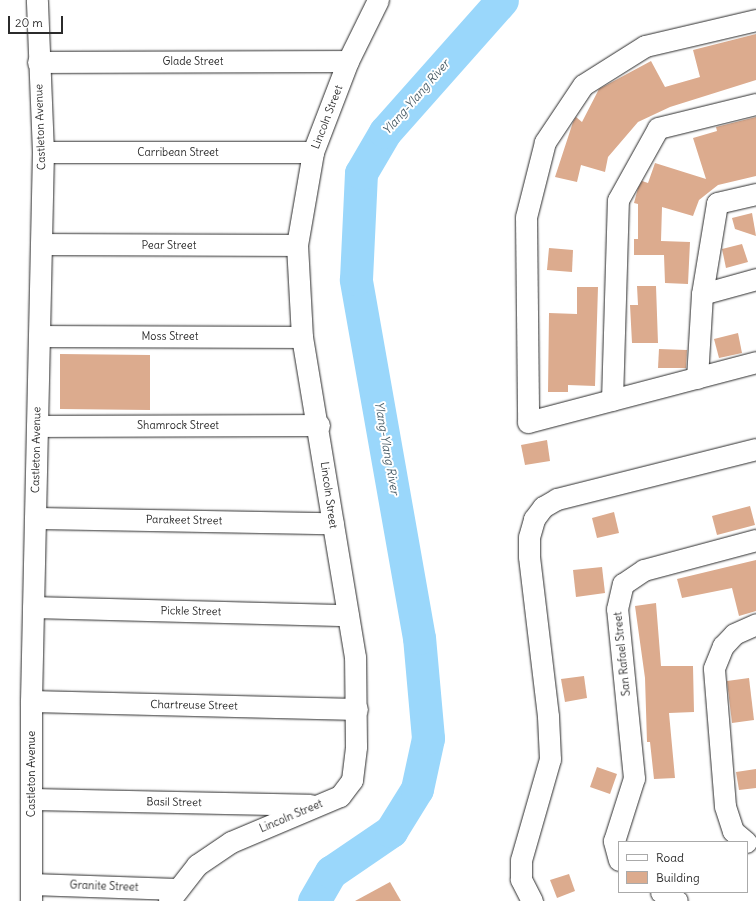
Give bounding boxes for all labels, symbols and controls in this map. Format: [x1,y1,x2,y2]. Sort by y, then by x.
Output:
scale bar [10,8,65,34]
text: 20 m [15,15,43,30]
street label: Glade Street [163,54,223,68]
water label: Ylang-Ylang River [380,57,452,137]
street label: Lincoln Street [309,83,345,151]
street label: Castleton Avenue [32,84,48,170]
street label: Carribean Street [137,145,219,159]
street label: Pear Street [142,238,196,252]
street label: Moss Street [141,329,199,343]
water label: Ylang-Ylang River [372,400,402,496]
street label: Castleton Avenue [29,407,43,493]
street label: Shamrock Street [137,418,219,432]
street label: Lincoln Street [318,461,340,529]
street label: Parakeet Street [146,513,222,527]
street label: Pickle Street [161,604,221,618]
street label: San Rafael Street [611,611,633,697]
street label: Chartreuse Street [150,698,238,712]
street label: Castleton Avenue [24,731,38,817]
street label: Basil Street [146,795,202,809]
street label: Lincoln Street [257,797,325,835]
legend [618,841,748,893]
text: Road [656,850,684,865]
text: Building [656,870,700,885]
street label: Granite Street [69,878,139,894]

